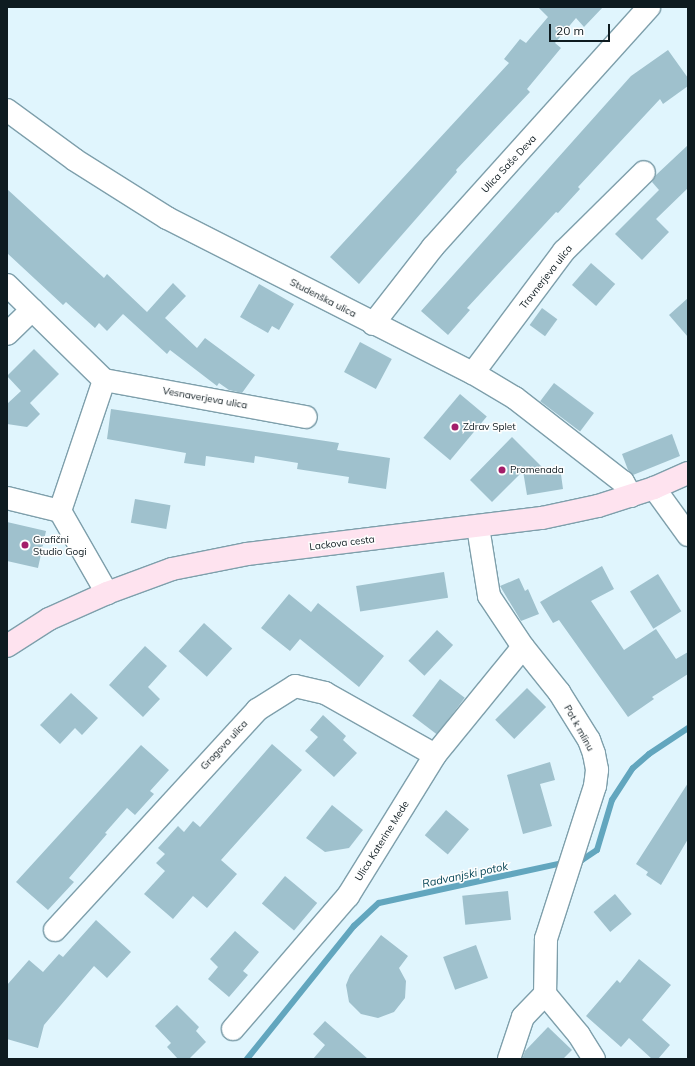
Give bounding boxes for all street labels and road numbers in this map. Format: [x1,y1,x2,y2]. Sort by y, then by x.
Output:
street label: Ulica Saše Deva [479,133,539,195]
street label: Travnerjeva ulica [517,243,575,311]
street label: Studenška ulica [288,276,358,320]
street label: Vesnaverjeva ulica [162,385,248,411]
street label: Lackova cesta [309,533,375,553]
street label: Pot k mlinu [561,703,597,753]
street label: Grogova ulica [198,718,250,772]
street label: Ulica Katerine Mede [352,799,412,883]

